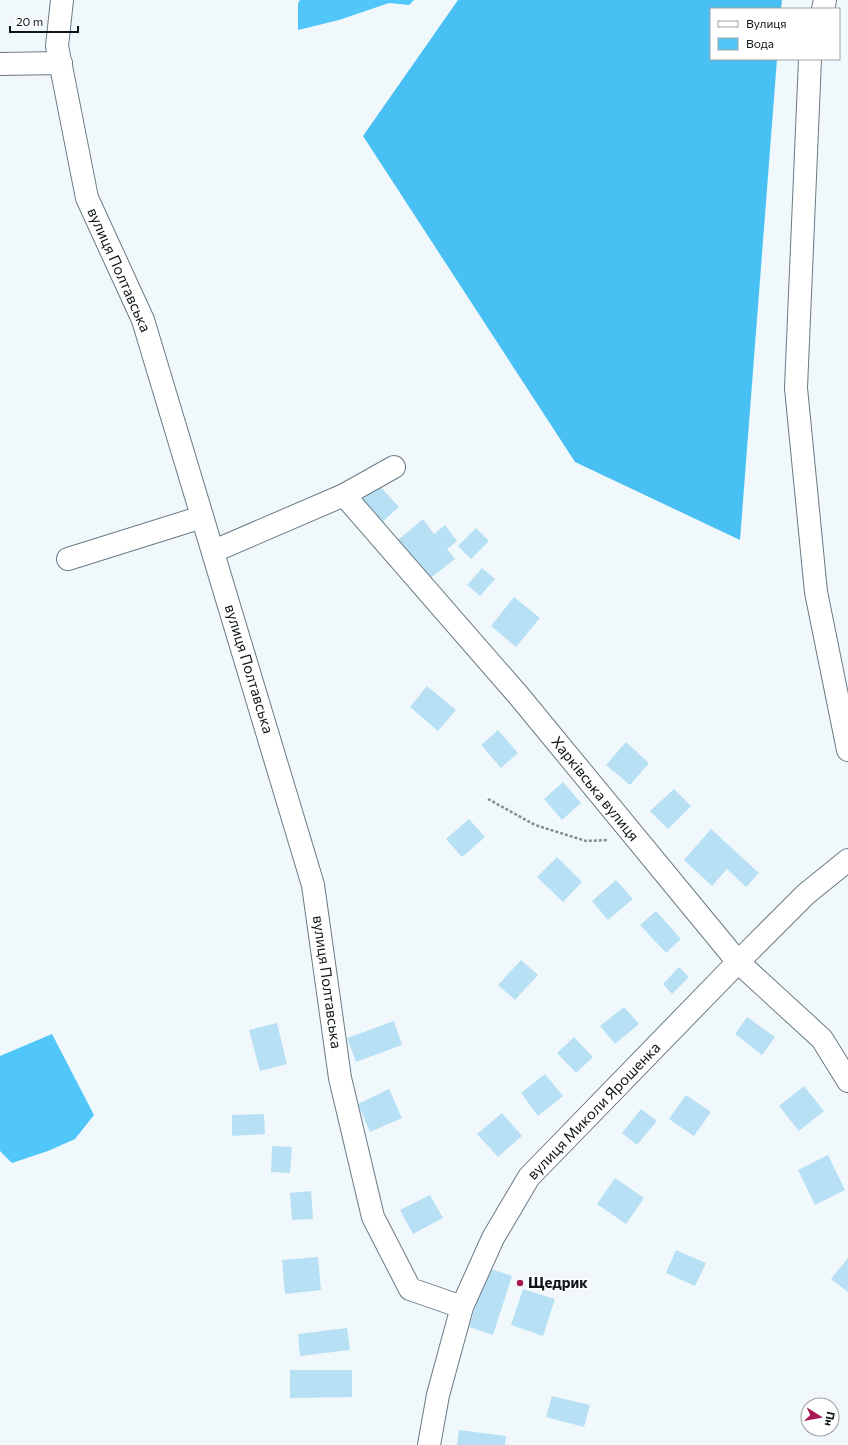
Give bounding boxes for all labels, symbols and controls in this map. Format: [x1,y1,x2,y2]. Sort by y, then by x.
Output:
scale bar [10,8,78,34]
legend [710,8,840,60]
text: 20 m [16,14,43,28]
text: Вулиця [746,16,787,30]
text: Вода [746,36,774,50]
street label: вулиця Полтавська [84,205,155,335]
street label: вулиця Полтавська [222,602,278,736]
street label: Харківська вулиця [548,732,643,844]
street label: вулиця Полтавська [310,914,346,1050]
street label: вулиця Миколи Ярошенка [523,1038,664,1183]
place label: Щедрик [528,1273,588,1291]
marker: Щедрик [515,1278,525,1288]
north arrow [800,1397,840,1437]
text: Пн [823,1411,838,1427]

